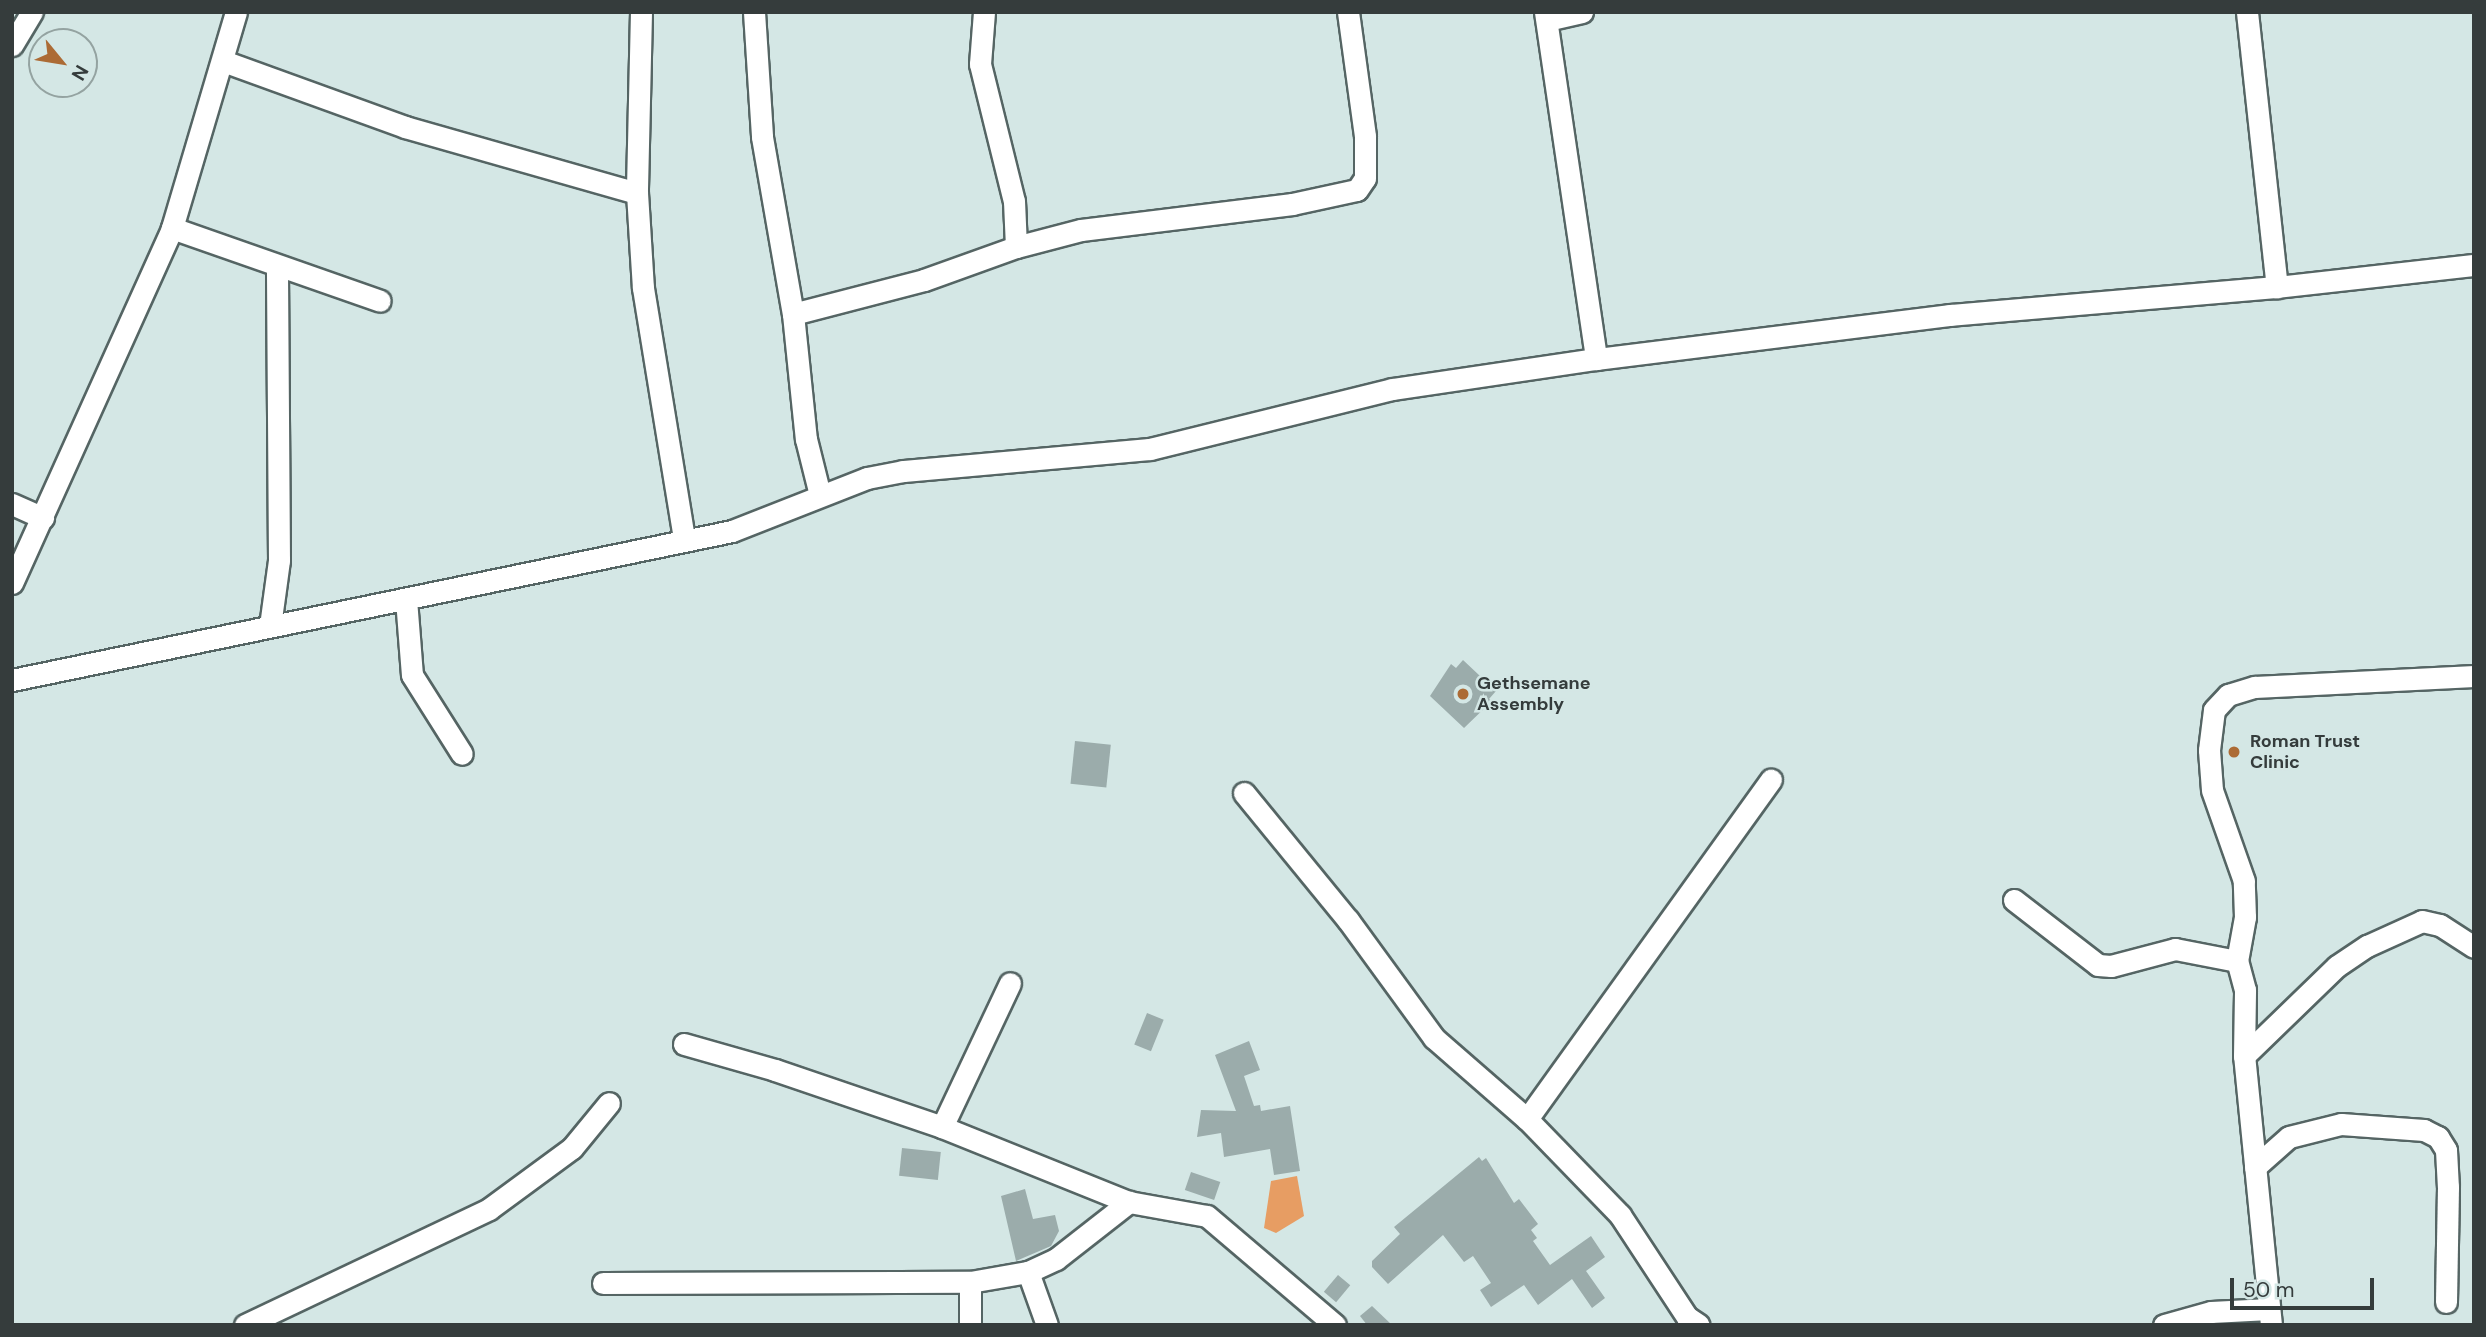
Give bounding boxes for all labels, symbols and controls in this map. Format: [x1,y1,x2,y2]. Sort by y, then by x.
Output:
north arrow [28,28,98,98]
text: N [66,60,94,85]
place label: Gethsemane Assembly [1477,673,1590,716]
marker: Gethsemane Assembly [1455,686,1471,702]
place label: Roman Trust Clinic [2250,731,2360,774]
marker: Roman Trust Clinic [2224,742,2244,762]
scale bar [2234,1264,2378,1308]
text: 50 m [2243,1276,2294,1304]

